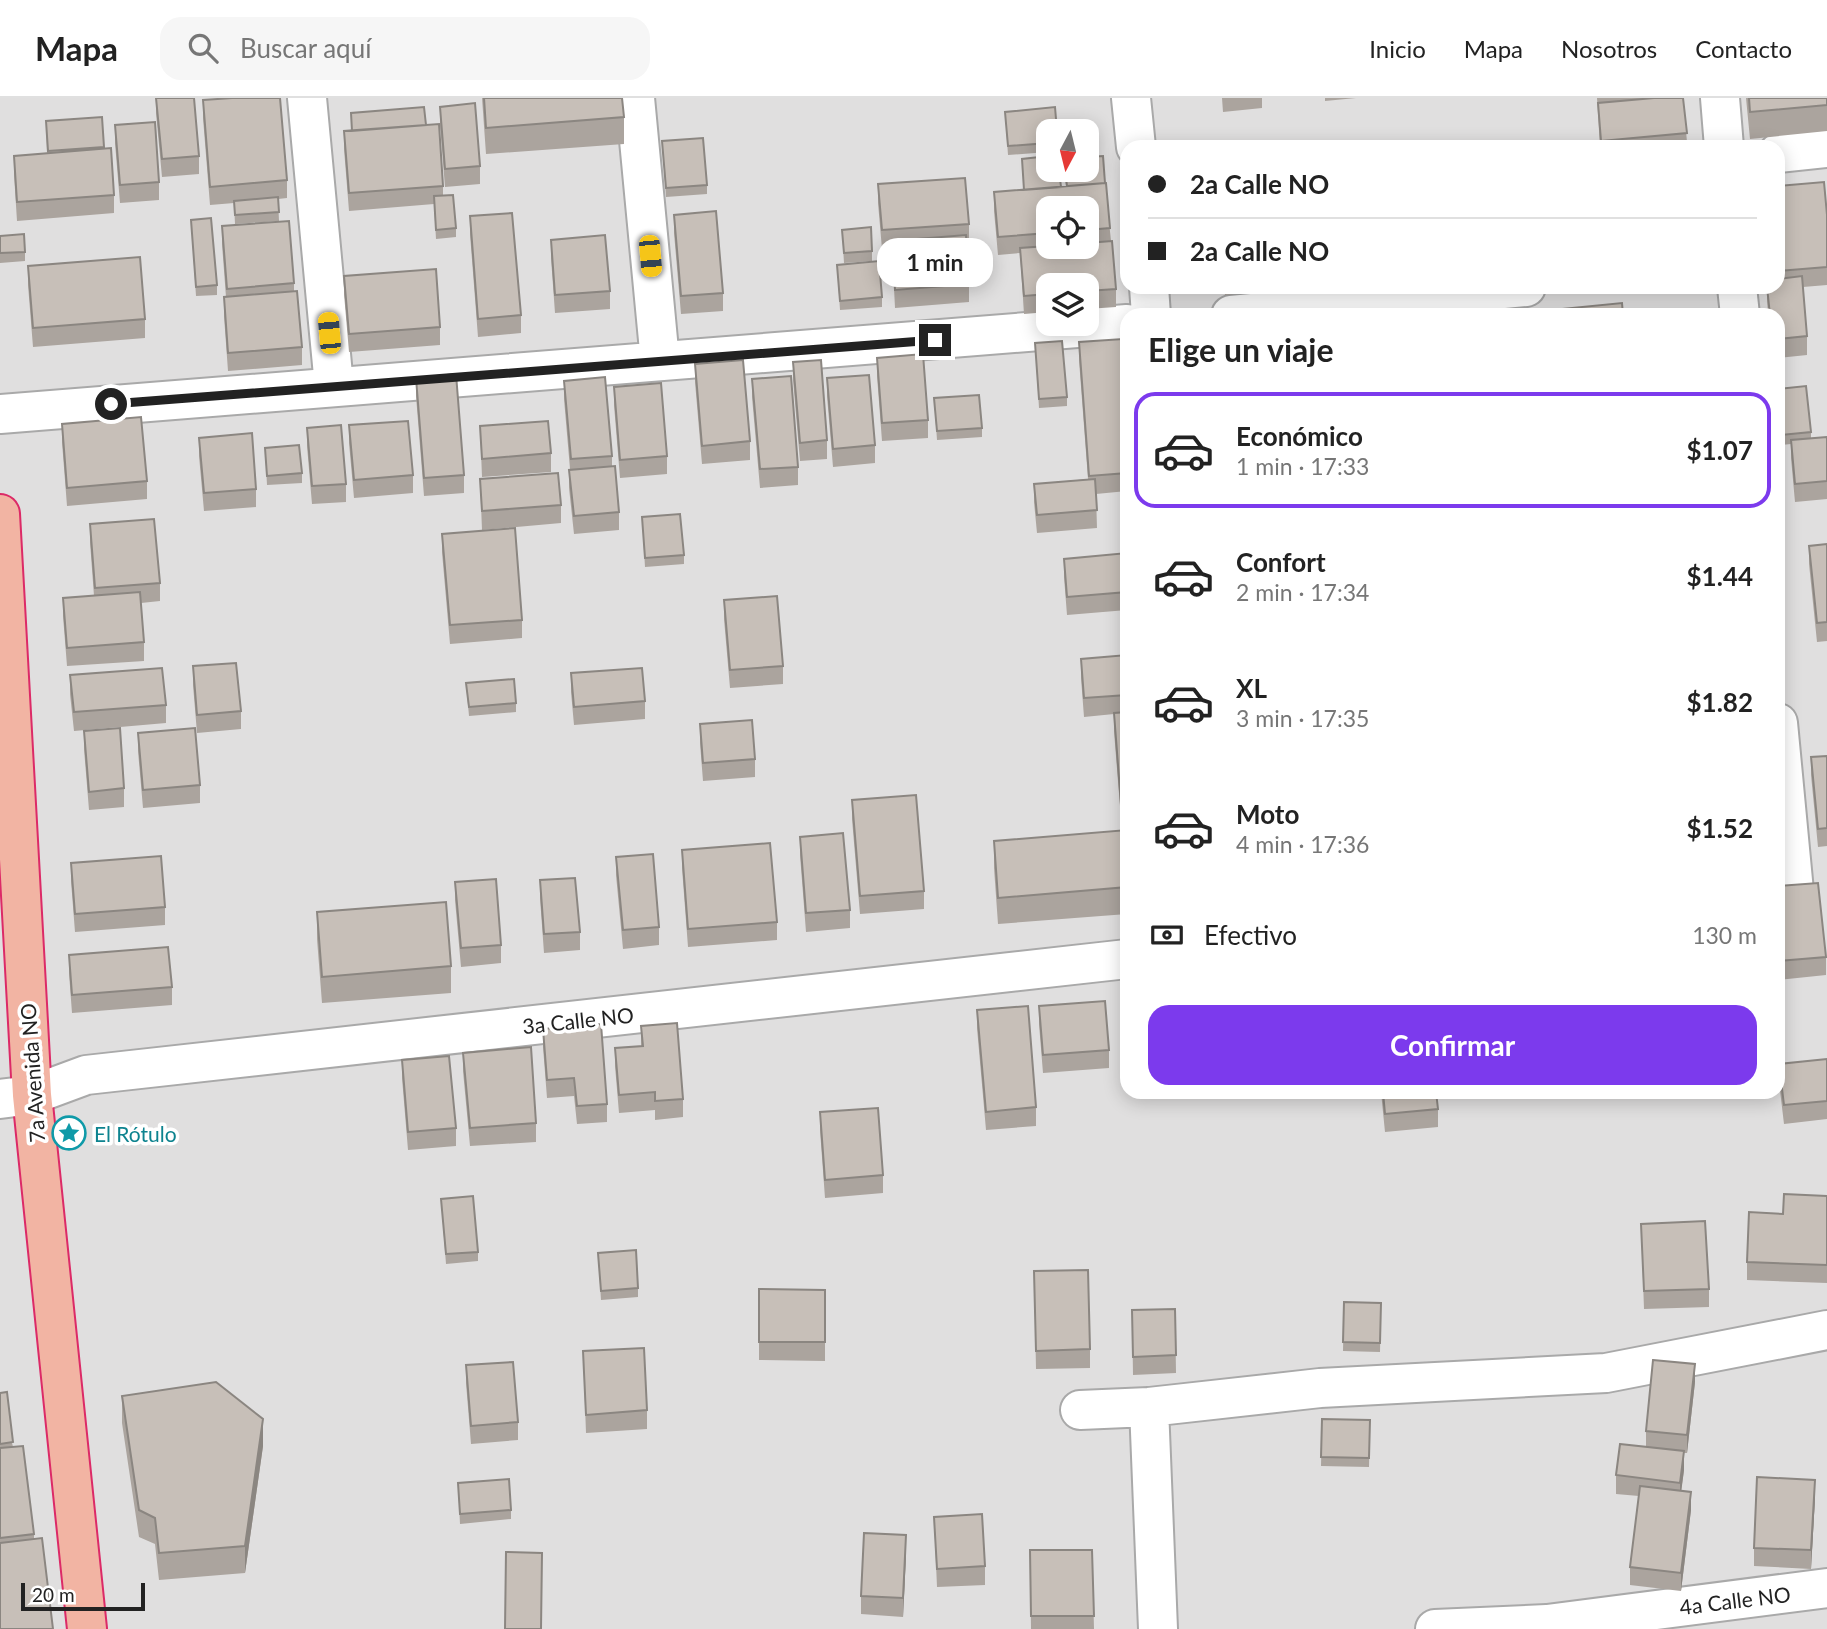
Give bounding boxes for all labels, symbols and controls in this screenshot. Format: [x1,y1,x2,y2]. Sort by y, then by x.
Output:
search box [160,17,650,80]
text: Mapa [35,28,118,68]
icon: search [184,29,222,67]
text: Buscar aquí [240,32,371,64]
text: Inicio [1369,34,1426,63]
text: Mapa [1464,34,1523,63]
text: Nosotros [1561,34,1657,63]
text: Contacto [1695,34,1792,63]
north arrow [1036,119,1099,182]
map controls [1036,119,1099,336]
text: 2a Calle NO [1190,168,1329,200]
button: locate [1036,196,1099,259]
car [638,234,663,278]
text: 2a Calle NO [1190,235,1329,267]
callout: 1 min [877,238,993,288]
text: 1 min [906,248,964,276]
button: layers [1036,273,1099,336]
car [317,311,342,355]
route end [919,324,951,356]
text: Elige un viaje [1148,330,1333,369]
route start [95,388,127,420]
icon: car [1152,419,1215,482]
text: Económico [1236,420,1363,452]
text: $1.07 [1687,434,1753,466]
text: 1 min · 17:33 [1236,452,1369,480]
icon: car [1152,545,1215,608]
text: Confort [1236,546,1326,578]
text: $1.44 [1687,560,1753,592]
text: 2 min · 17:34 [1236,578,1369,606]
icon: car [1152,671,1215,734]
text: XL [1236,672,1267,704]
text: $1.82 [1687,686,1753,718]
text: 3 min · 17:35 [1236,704,1369,732]
icon: car [1152,797,1215,860]
text: Moto [1236,798,1299,830]
text: $1.52 [1687,812,1753,844]
text: 4 min · 17:36 [1236,830,1369,858]
icon: cash [1148,916,1186,954]
text: Efectivo [1204,919,1297,951]
text: 130 m [1692,921,1757,949]
street label: 3a Calle NO [521,1002,635,1038]
street label: 7a Avenida NO [15,1003,49,1143]
button: Confirmar [1148,1005,1757,1085]
place icon: El Rótulo [50,1114,88,1152]
place label: El Rótulo [94,1121,177,1146]
scale bar [21,1580,145,1612]
street label: 4a Calle NO [1678,1581,1792,1619]
text: 20 m [32,1583,75,1606]

